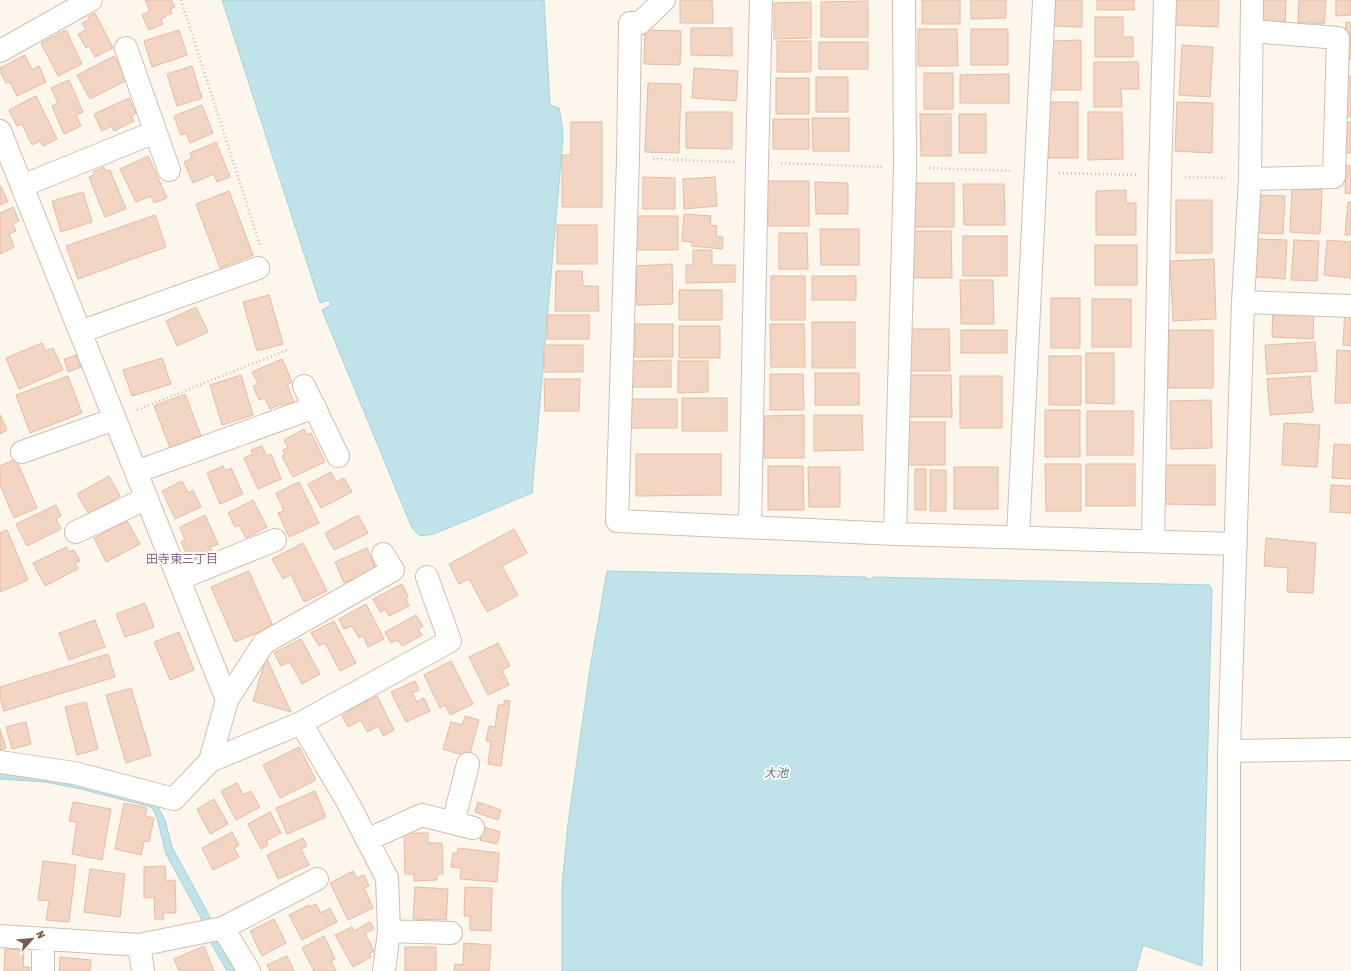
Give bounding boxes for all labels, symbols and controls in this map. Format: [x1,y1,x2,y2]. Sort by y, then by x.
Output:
district label: 田寺東三丁目 [146,552,218,566]
water label: 大池 [764,766,789,780]
north arrow [12,919,52,959]
text: N [34,929,48,940]

